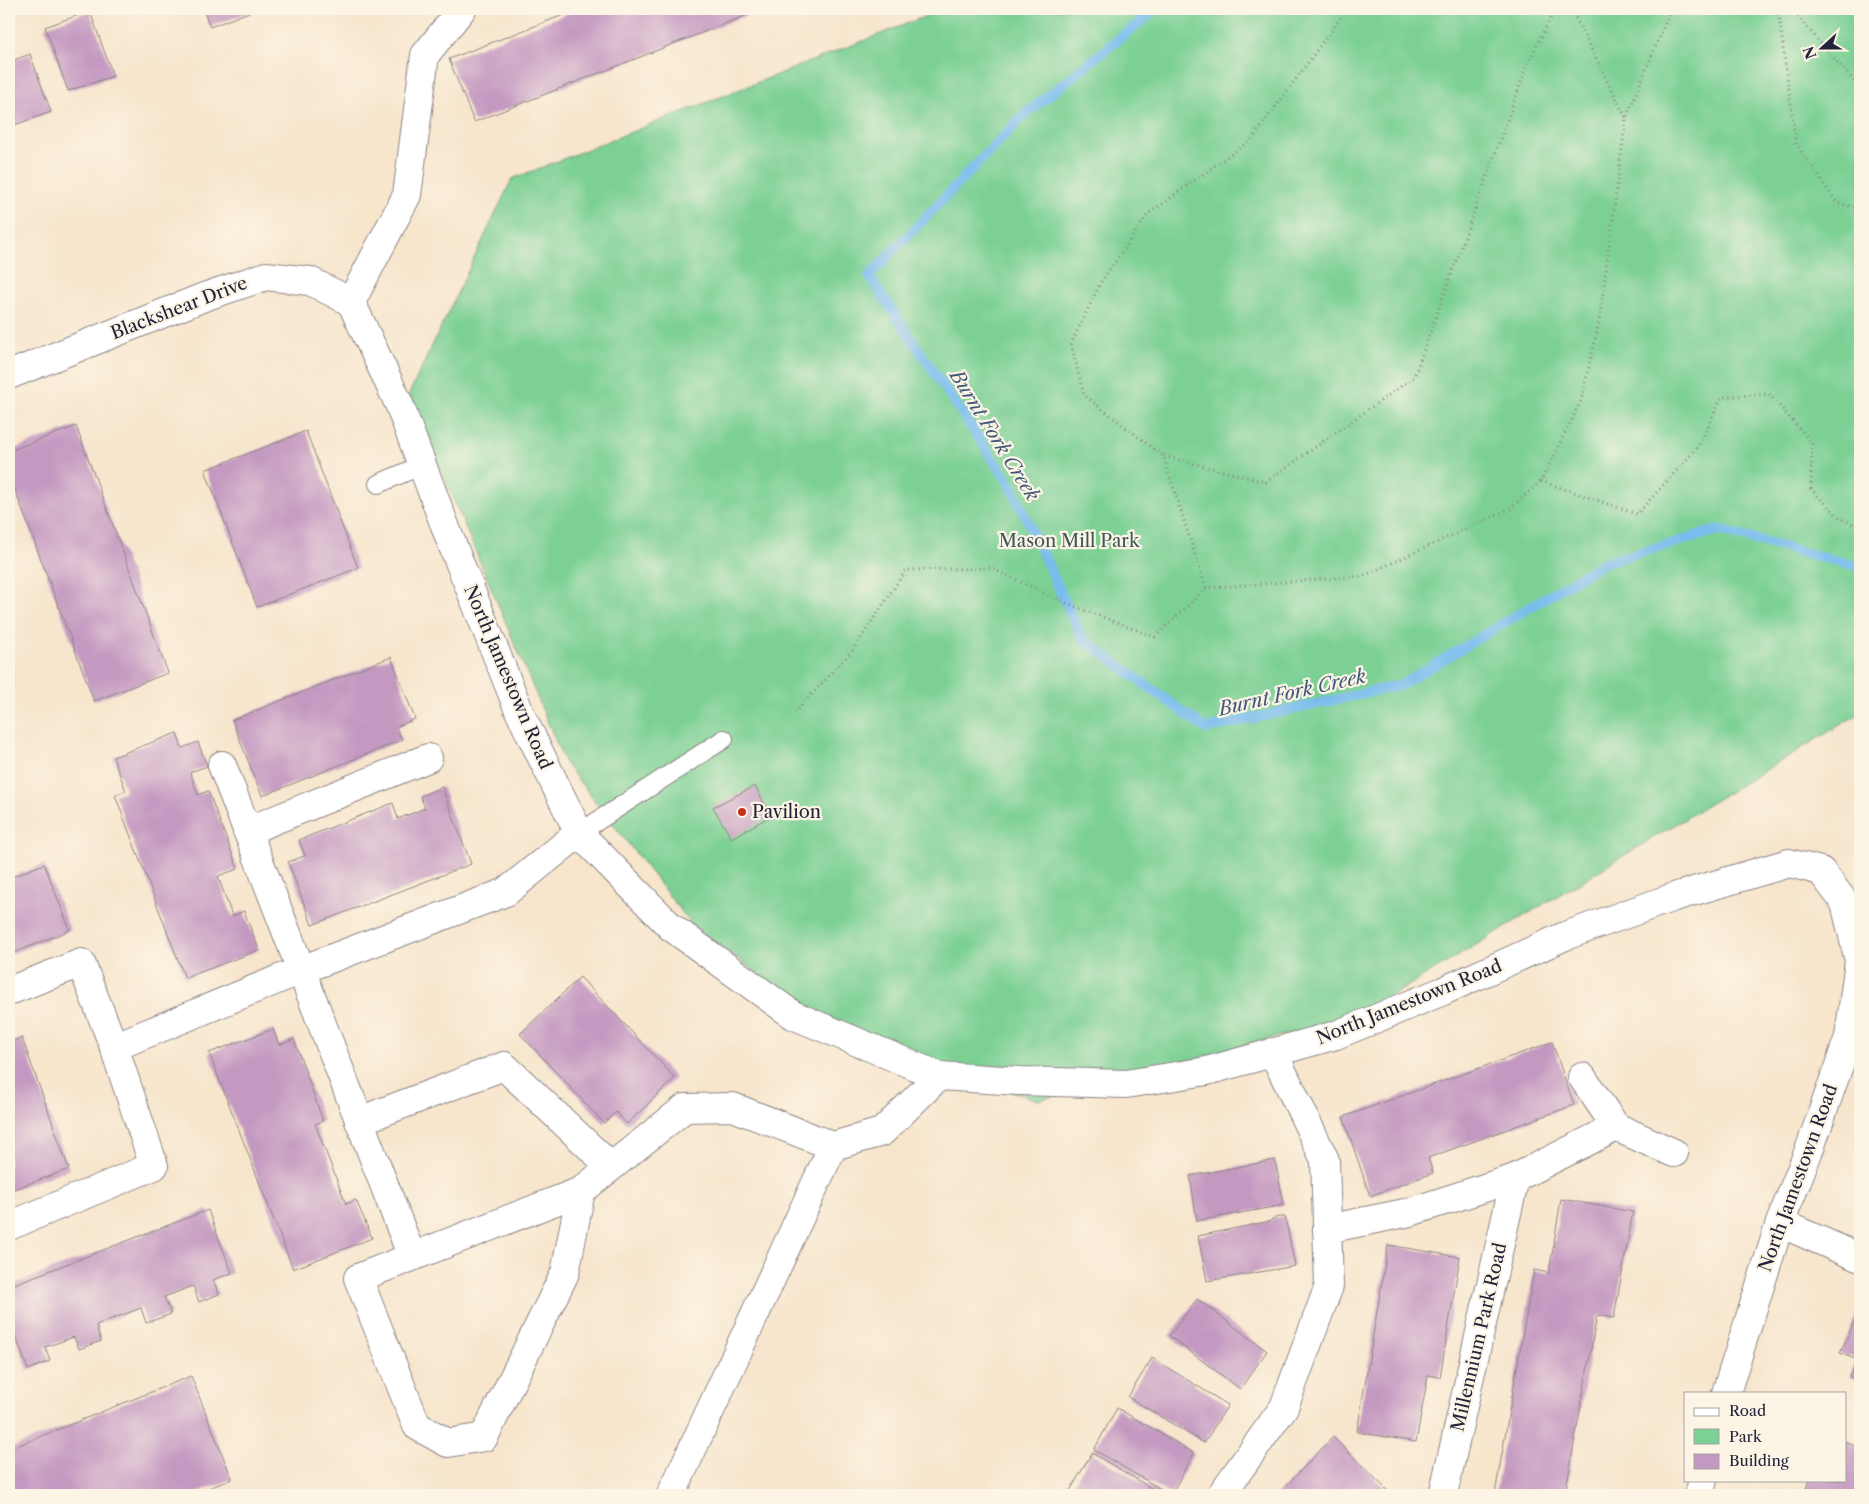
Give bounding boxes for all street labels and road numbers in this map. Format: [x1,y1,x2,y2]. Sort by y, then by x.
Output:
street label: Blackshear Drive [108,272,250,344]
street label: North Jamestown Road [459,582,557,772]
street label: North Jamestown Road [1313,955,1505,1049]
street label: North Jamestown Road [1754,1081,1842,1275]
street label: Millennium Park Road [1447,1240,1511,1434]

